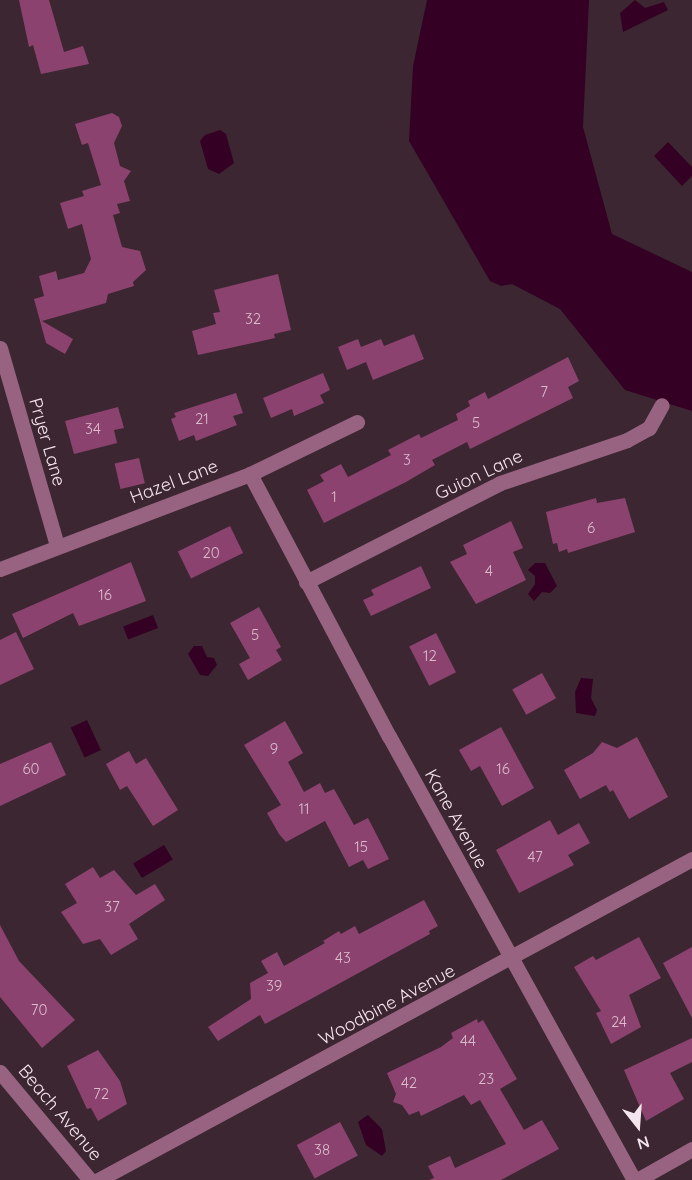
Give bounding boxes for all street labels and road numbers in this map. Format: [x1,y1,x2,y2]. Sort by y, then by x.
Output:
street label: Pryer Lane [24,395,70,489]
street label: Guion Lane [432,445,526,505]
street label: Hazel Lane [127,455,221,509]
street label: Kane Avenue [420,766,492,872]
street label: Woodbine Avenue [315,960,459,1050]
street label: Beach Avenue [14,1061,106,1165]

